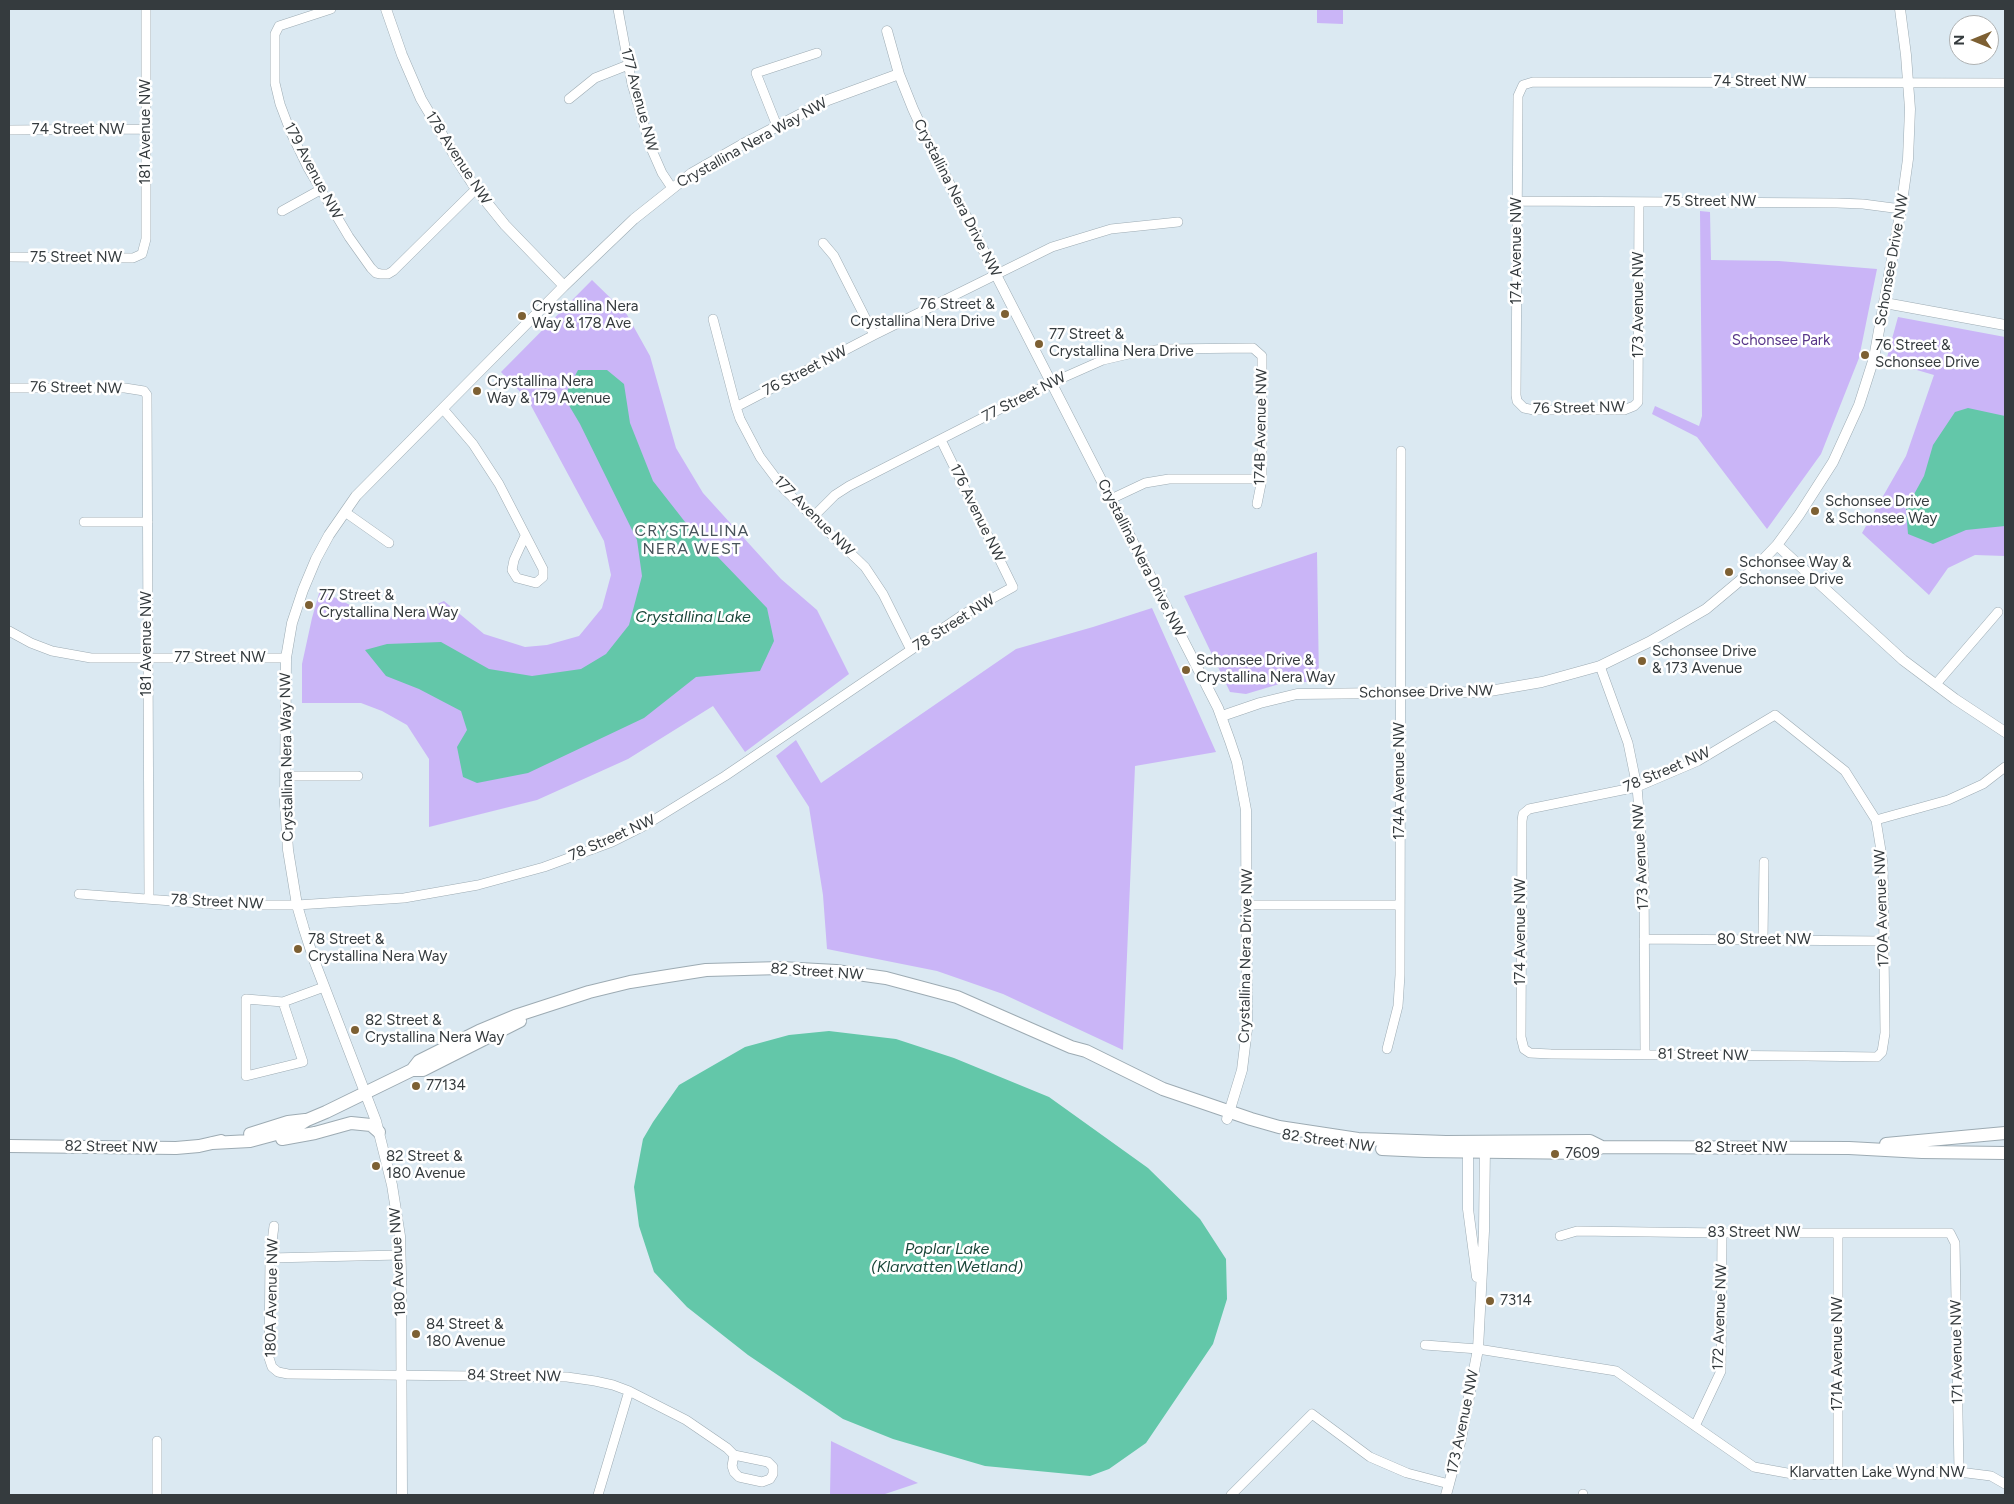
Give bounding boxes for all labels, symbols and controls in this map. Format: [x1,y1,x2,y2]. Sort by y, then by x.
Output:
north arrow [1949,15,1999,65]
text: N [1951,35,1968,45]
street label: 177 Avenue NW [617,46,661,154]
street label: 74 Street NW [1714,73,1806,91]
street label: 181 Avenue NW [137,79,155,185]
street label: Crystallina Nera Way NW [674,94,830,192]
street label: 178 Avenue NW [421,108,495,208]
street label: Crystallina Nera Drive NW [909,116,1005,280]
street label: 179 Avenue NW [280,120,346,222]
street label: 74 Street NW [32,121,124,139]
street label: Schonsee Drive NW [1871,192,1913,328]
street label: 75 Street NW [1664,193,1756,211]
street label: 174 Avenue NW [1508,197,1526,305]
street label: 75 Street NW [30,249,122,267]
street label: 173 Avenue NW [1630,252,1648,358]
place label: 76 Street & Crystallina Nera Drive [850,296,995,331]
place label: Crystallina Nera Way & 178 Ave [532,298,638,333]
marker: 76 Street & Crystallina Nera Drive [999,308,1011,320]
marker: Crystallina Nera Way & 178 Ave [516,310,528,322]
place label: 77 Street & Crystallina Nera Drive [1049,326,1194,361]
park label: Schonsee Park [1732,332,1830,350]
place label: 76 Street & Schonsee Drive [1875,337,1980,372]
marker: 77 Street & Crystallina Nera Drive [1033,338,1045,350]
street label: 76 Street NW [760,342,850,400]
marker: 76 Street & Schonsee Drive [1859,349,1871,361]
street label: 77 Street NW [979,368,1069,426]
street label: 174B Avenue NW [1251,368,1271,486]
place label: Crystallina Nera Way & 179 Avenue [487,373,610,408]
street label: 76 Street NW [30,378,122,398]
marker: Crystallina Nera Way & 179 Avenue [471,385,483,397]
street label: 76 Street NW [1533,398,1625,418]
street label: 176 Avenue NW [945,461,1009,565]
street label: 177 Avenue NW [770,472,858,560]
street label: Crystallina Nera Drive NW [1093,476,1189,640]
place label: Schonsee Drive & Schonsee Way [1825,493,1937,528]
marker: Schonsee Drive & Schonsee Way [1809,505,1821,517]
district label: CRYSTALLINA NERA WEST [633,521,751,559]
place label: Schonsee Way & Schonsee Drive [1739,554,1851,589]
marker: Schonsee Way & Schonsee Drive [1723,566,1735,578]
place label: 77 Street & Crystallina Nera Way [319,587,458,622]
street label: 181 Avenue NW [138,591,156,697]
street label: 78 Street NW [910,591,998,655]
marker: 77 Street & Crystallina Nera Way [303,599,315,611]
water label: Crystallina Lake [635,607,751,627]
place label: Schonsee Drive & 173 Avenue [1652,643,1757,678]
street label: 77 Street NW [174,649,266,667]
place label: Schonsee Drive & Crystallina Nera Way [1196,652,1335,687]
marker: Schonsee Drive & 173 Avenue [1636,655,1648,667]
marker: Schonsee Drive & Crystallina Nera Way [1180,664,1192,676]
street label: Crystallina Nera Way NW [277,672,297,842]
street label: Schonsee Drive NW [1359,682,1493,702]
street label: 174A Avenue NW [1391,722,1409,840]
street label: 78 Street NW [1621,744,1713,796]
street label: 173 Avenue NW [1629,803,1653,911]
street label: 78 Street NW [566,811,658,865]
street label: 170A Avenue NW [1871,849,1893,967]
street label: Crystallina Nera Drive NW [1235,869,1257,1043]
street label: 174 Avenue NW [1512,878,1530,986]
street label: 78 Street NW [170,891,264,913]
place label: 78 Street & Crystallina Nera Way [308,931,447,966]
street label: 80 Street NW [1717,931,1811,949]
marker: 78 Street & Crystallina Nera Way [292,943,304,955]
street label: 82 Street NW [770,960,864,984]
place label: 82 Street & Crystallina Nera Way [365,1012,504,1047]
marker: 82 Street & Crystallina Nera Way [349,1024,361,1036]
street label: 81 Street NW [1657,1045,1749,1065]
place label: 77134 [426,1077,466,1095]
marker: 77134 [410,1080,422,1092]
street label: 82 Street NW [1281,1126,1375,1156]
street label: 82 Street NW [64,1137,158,1157]
street label: 82 Street NW [1694,1139,1788,1157]
place label: 7609 [1565,1145,1600,1163]
place label: 82 Street & 180 Avenue [386,1148,465,1183]
marker: 7609 [1549,1148,1561,1160]
marker: 82 Street & 180 Avenue [370,1160,382,1172]
street label: 180 Avenue NW [386,1207,410,1317]
street label: 83 Street NW [1708,1224,1800,1242]
street label: 180A Avenue NW [262,1238,282,1358]
water label: Poplar Lake (Klarvatten Wetland) [871,1239,1023,1277]
street label: 172 Avenue NW [1709,1263,1731,1371]
place label: 7314 [1500,1292,1532,1310]
marker: 7314 [1484,1295,1496,1307]
street label: 171A Avenue NW [1829,1297,1847,1411]
street label: 171 Avenue NW [1947,1300,1967,1404]
place label: 84 Street & 180 Avenue [426,1316,505,1351]
marker: 84 Street & 180 Avenue [410,1328,422,1340]
street label: 84 Street NW [467,1366,561,1386]
street label: 173 Avenue NW [1443,1368,1483,1476]
street label: Klarvatten Lake Wynd NW [1789,1464,1965,1482]

